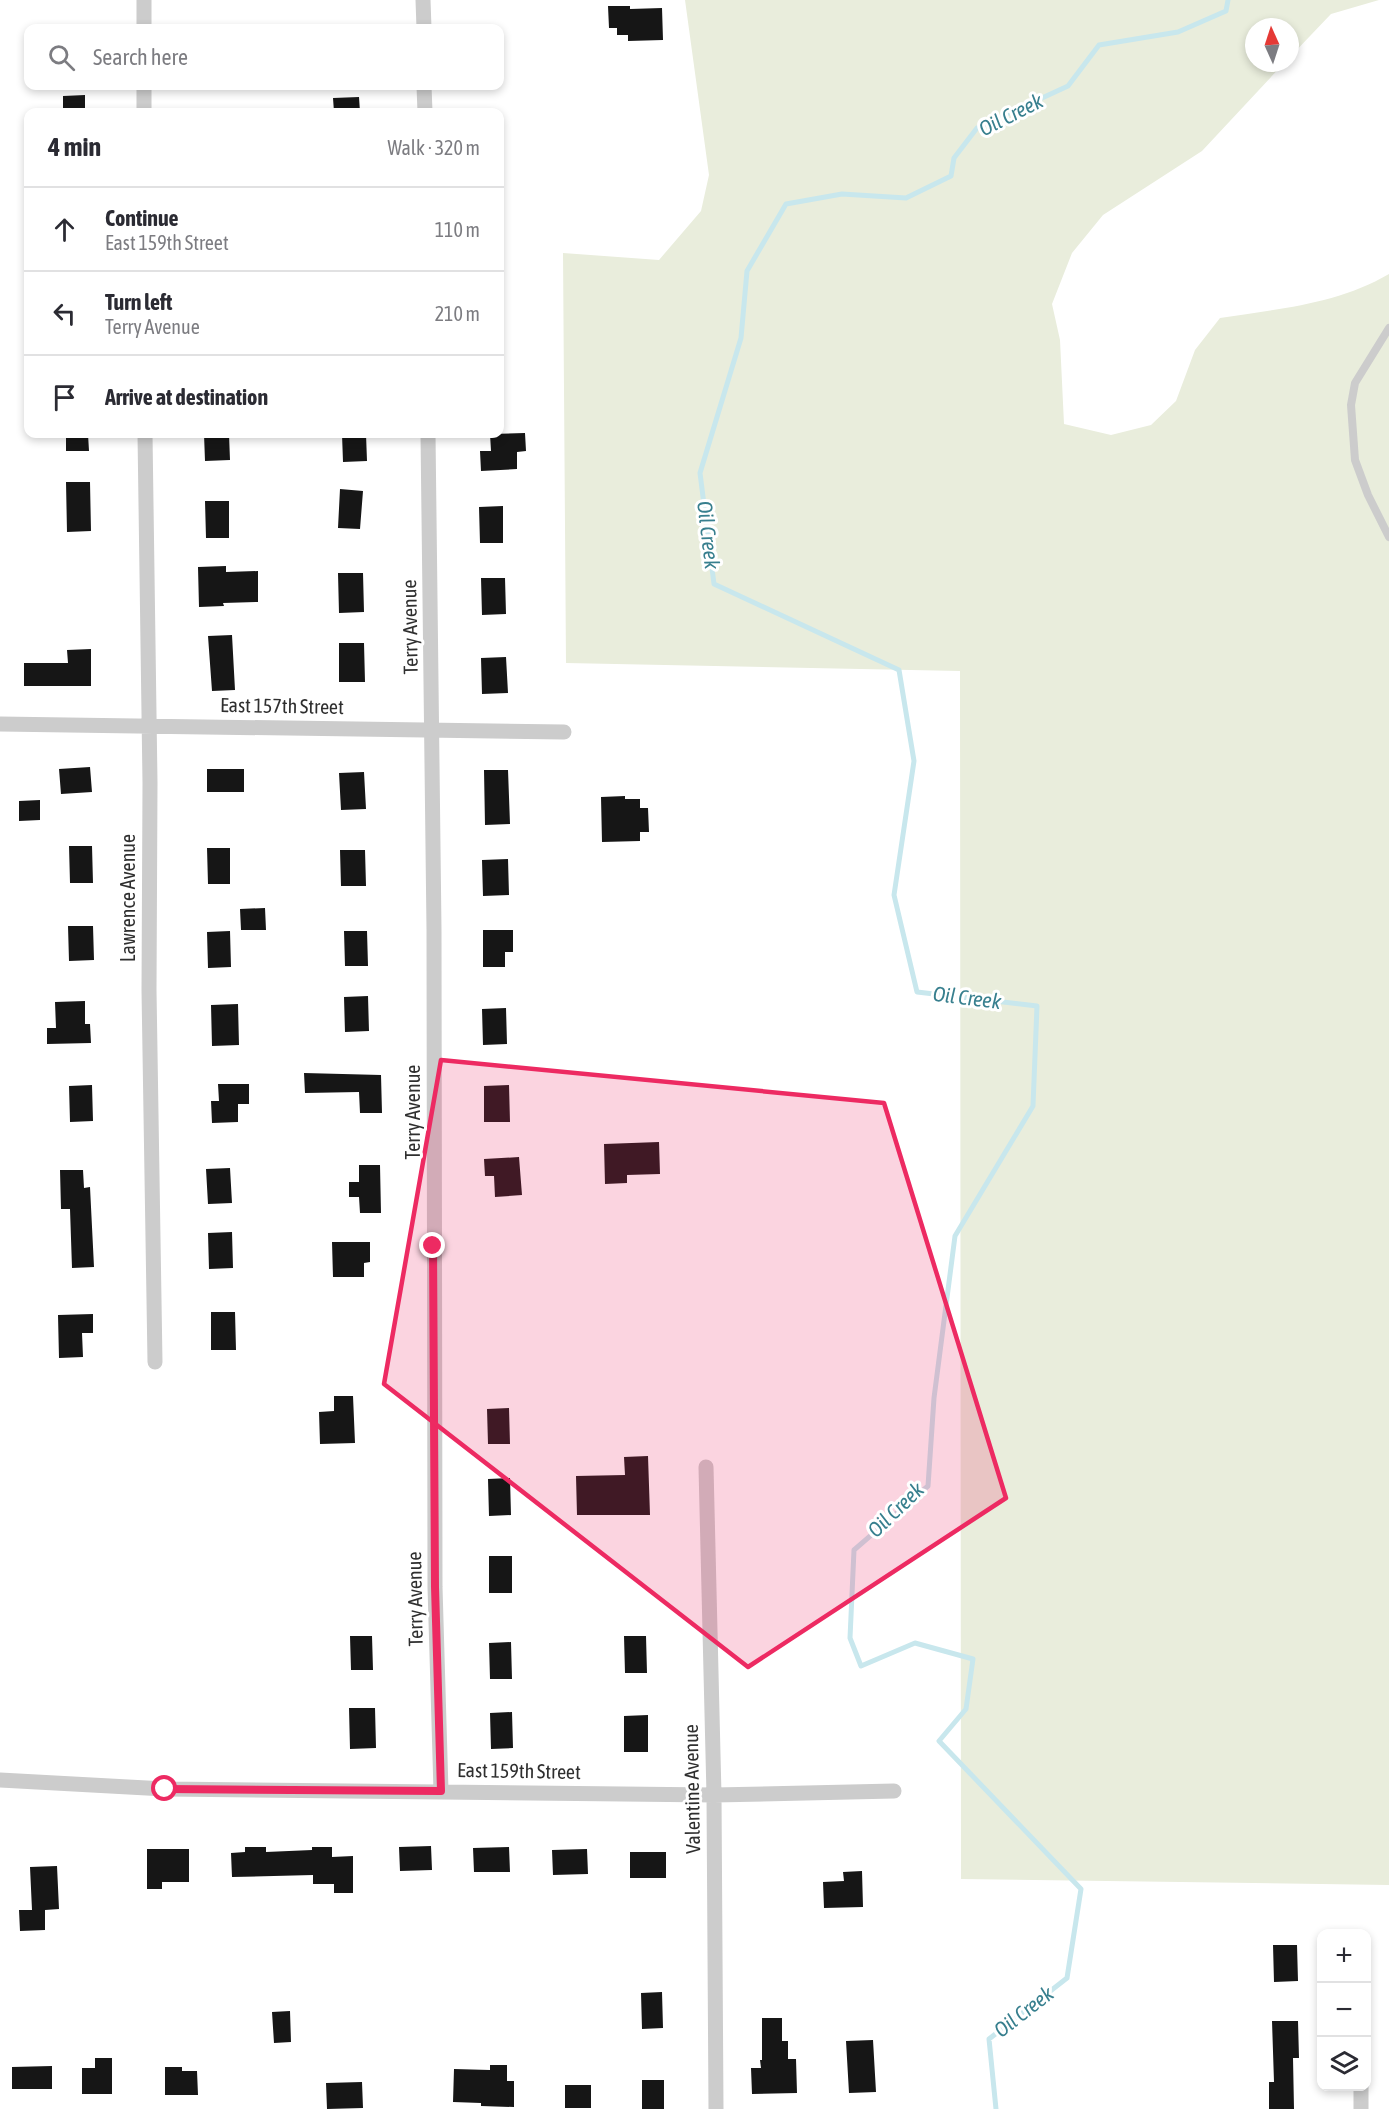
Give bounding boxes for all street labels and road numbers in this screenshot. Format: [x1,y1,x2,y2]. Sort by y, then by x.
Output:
street label: Terry Avenue [397,579,422,675]
street label: East 157th Street [220,693,344,718]
street label: Lawrence Avenue [116,834,139,962]
street label: Terry Avenue [401,1065,424,1159]
street label: Terry Avenue [402,1551,427,1647]
street label: Valentine Avenue [679,1724,704,1854]
street label: East 159th Street [457,1758,581,1783]

